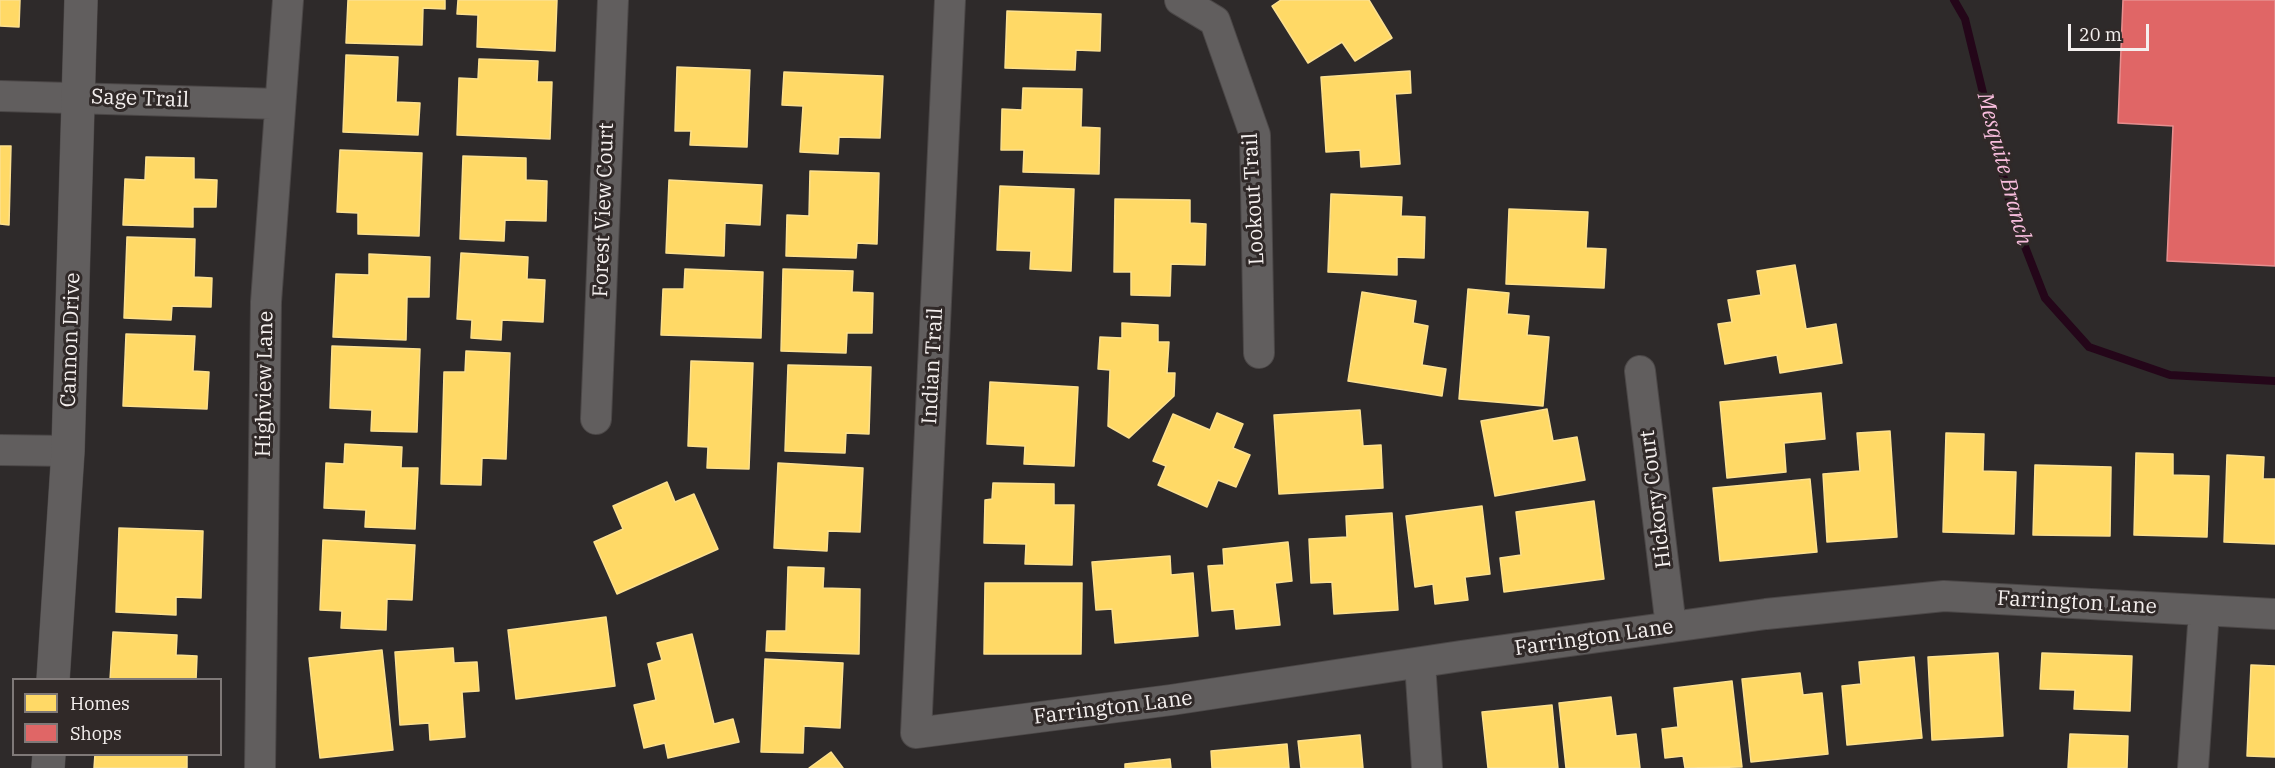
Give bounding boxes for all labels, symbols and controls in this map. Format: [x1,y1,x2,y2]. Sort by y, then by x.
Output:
scale bar [2071,12,2152,50]
text: 20 m [2079,23,2122,46]
street label: Sage Trail [90,85,190,113]
water label: Mesquite Branch [1971,90,2037,248]
street label: Forest View Court [588,122,620,298]
street label: Lookout Trail [1238,132,1270,266]
street label: Cannon Drive [56,272,86,408]
street label: Indian Trail [917,307,949,425]
street label: Highview Lane [251,311,279,457]
street label: Hickory Court [1635,428,1677,570]
street label: Farrington Lane [1996,586,2158,620]
street label: Farrington Lane [1513,614,1675,662]
legend [12,678,222,756]
street label: Farrington Lane [1032,686,1194,730]
text: Homes [70,692,130,715]
text: Shops [70,722,122,745]

